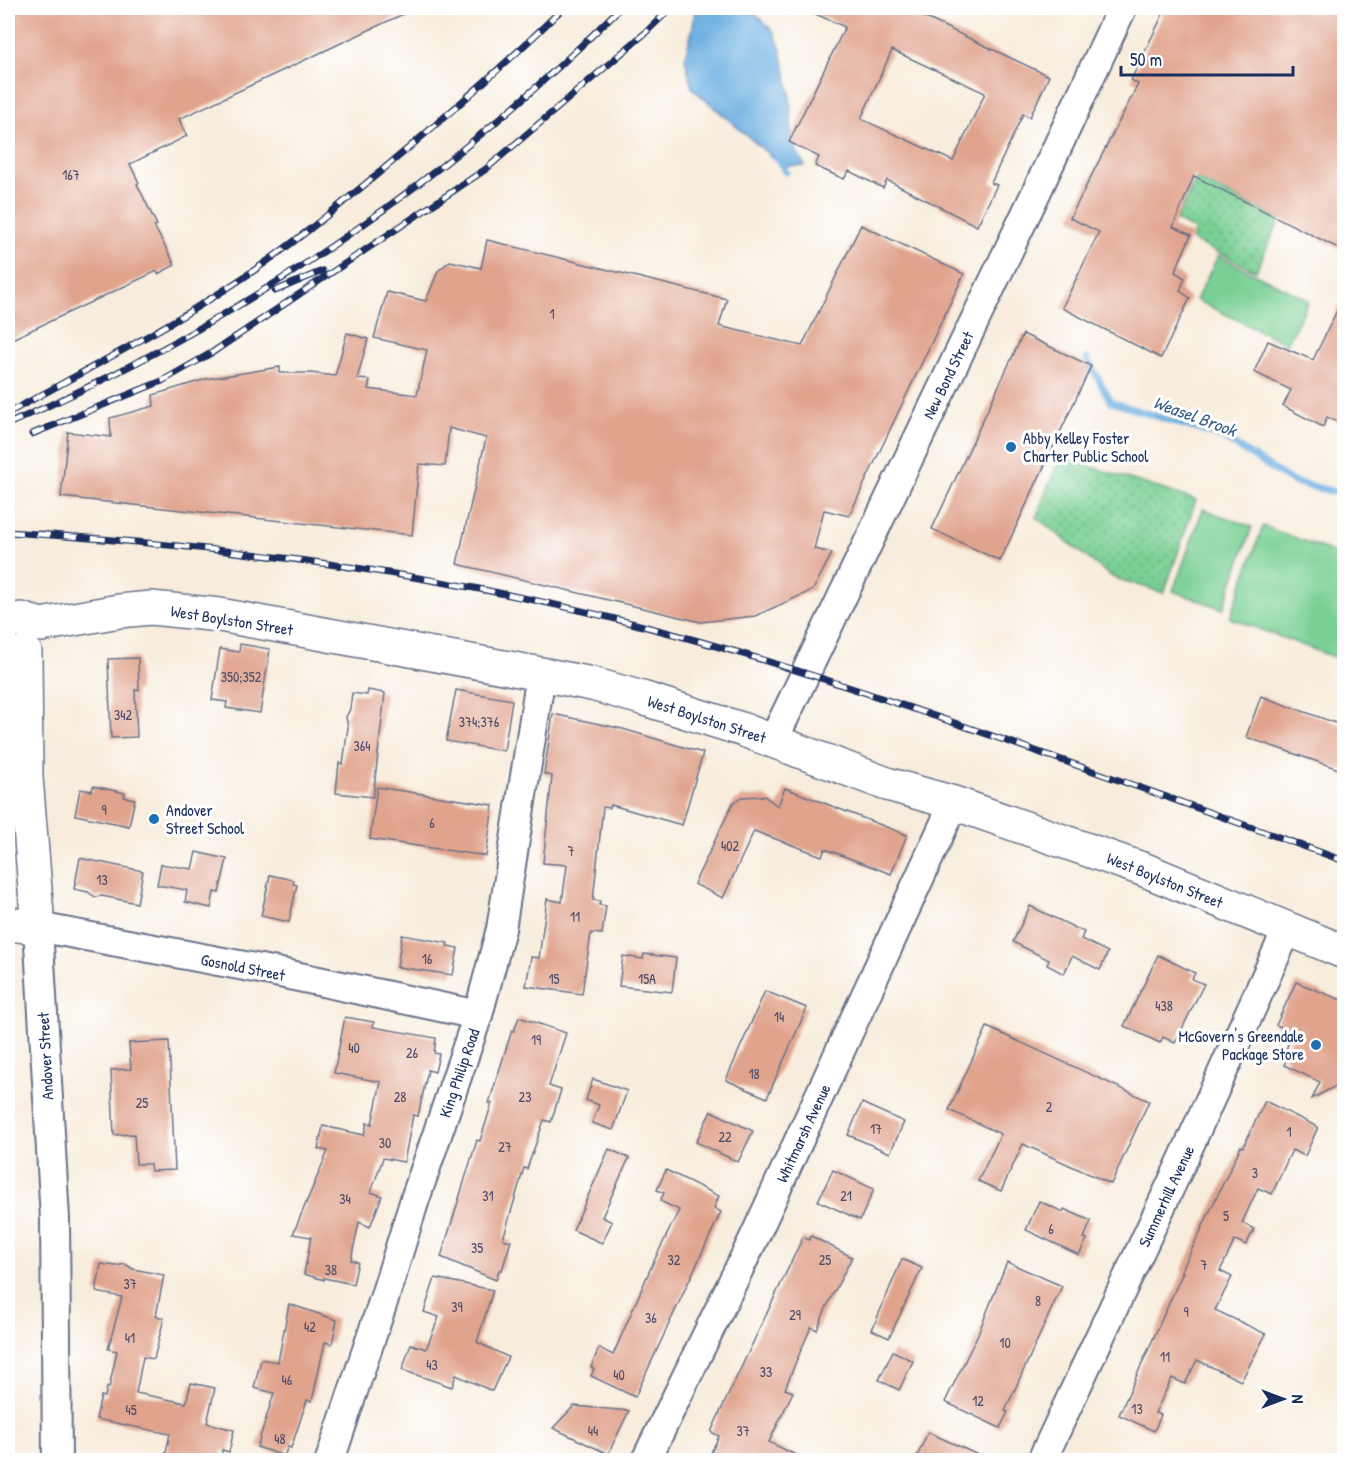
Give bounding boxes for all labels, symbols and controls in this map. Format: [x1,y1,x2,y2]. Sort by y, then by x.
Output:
scale bar [1121,39,1294,77]
text: 50 m [1130,47,1162,72]
house number: 167 [62,165,80,184]
house number: 1 [549,304,555,323]
street label: New Bond Street [917,327,979,422]
water label: Weasel Brook [1150,389,1241,443]
place label: Abby Kelley Foster Charter Public School [1023,427,1149,467]
marker: Abby Kelley Foster Charter Public School [1004,440,1018,454]
street label: West Boylston Street [169,599,295,641]
house number: 350;352 [221,667,262,686]
street label: West Boylston Street [645,689,770,749]
house number: 342 [114,705,132,724]
house number: 374;376 [459,712,500,731]
house number: 364 [353,736,371,755]
place label: Andover Street School [166,799,245,839]
house number: 9 [101,800,107,819]
marker: Andover Street School [147,812,161,826]
house number: 6 [429,813,435,832]
house number: 402 [721,836,739,855]
house number: 7 [568,841,575,860]
street label: West Boylston Street [1104,847,1227,914]
house number: 13 [96,870,108,889]
house number: 11 [570,907,580,926]
street label: Gosnold Street [199,948,287,986]
house number: 16 [422,949,433,968]
house number: 15 [548,969,560,988]
house number: 15A [638,969,656,988]
house number: 438 [1155,996,1173,1015]
house number: 14 [774,1007,784,1026]
street label: Andover Street [32,1011,58,1100]
place label: McGovern's Greendale Package Store [1179,1025,1305,1065]
street label: King Philip Road [434,1026,484,1120]
house number: 19 [531,1030,541,1049]
house number: 40 [348,1038,360,1057]
marker: McGovern's Greendale Package Store [1309,1038,1323,1052]
house number: 26 [406,1043,418,1062]
house number: 18 [748,1064,760,1083]
street label: Whitmarsh Avenue [771,1080,836,1186]
house number: 28 [394,1087,406,1106]
house number: 23 [519,1087,531,1106]
house number: 25 [136,1093,148,1112]
house number: 2 [1046,1097,1053,1116]
house number: 17 [870,1119,882,1138]
house number: 1 [1286,1122,1292,1141]
house number: 22 [718,1127,732,1146]
house number: 30 [379,1133,391,1152]
house number: 27 [498,1137,512,1156]
street label: Summerhill Avenue [1133,1141,1199,1250]
house number: 3 [1252,1163,1258,1182]
house number: 31 [482,1186,494,1205]
house number: 21 [840,1186,852,1205]
house number: 34 [339,1189,351,1208]
house number: 5 [1223,1206,1229,1225]
house number: 6 [1048,1219,1054,1238]
house number: 35 [471,1238,483,1257]
house number: 32 [668,1250,681,1269]
house number: 25 [819,1250,831,1269]
house number: 7 [1201,1255,1208,1274]
house number: 38 [325,1260,337,1279]
house number: 37 [123,1274,137,1293]
house number: 8 [1035,1291,1041,1310]
house number: 39 [451,1297,463,1316]
house number: 9 [1183,1302,1189,1321]
house number: 29 [789,1305,801,1324]
house number: 36 [645,1308,657,1327]
house number: 42 [304,1317,316,1336]
house number: 41 [125,1328,135,1347]
house number: 10 [999,1333,1011,1352]
house number: 11 [1160,1347,1170,1366]
house number: 43 [426,1355,438,1374]
house number: 33 [760,1362,772,1381]
house number: 40 [613,1365,625,1384]
north arrow [1253,1369,1313,1429]
house number: 46 [282,1370,293,1389]
house number: 12 [972,1391,984,1410]
text: N [1287,1395,1309,1404]
house number: 13 [1131,1399,1143,1418]
house number: 45 [125,1400,137,1419]
house number: 44 [588,1421,598,1440]
house number: 37 [736,1421,750,1440]
house number: 48 [274,1429,286,1448]

